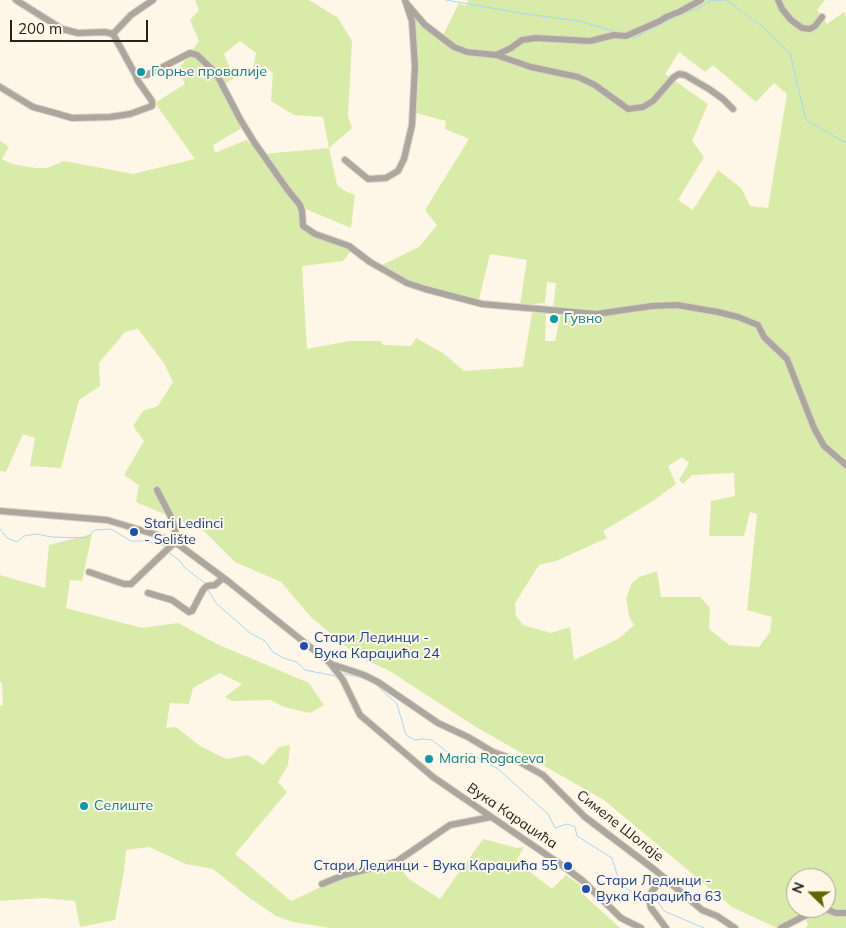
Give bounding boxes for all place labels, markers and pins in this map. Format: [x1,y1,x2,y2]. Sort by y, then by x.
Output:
place label: Горње провалије [151,64,267,80]
marker: Горње провалије [135,66,147,78]
place label: Гувно [564,311,602,327]
marker: Гувно [548,313,560,325]
place label: Stari Ledinci - Selište [144,516,223,548]
marker: Stari Ledinci - Selište [128,526,140,538]
place label: Стари Лединци - Вука Караџића 24 [314,630,440,662]
marker: Стари Лединци - Вука Караџића 24 [298,640,310,652]
place label: Maria Rogaceva [439,751,544,767]
marker: Maria Rogaceva [423,753,435,765]
place label: Селиште [94,798,153,814]
marker: Селиште [78,800,90,812]
place label: Стари Лединци - Вука Караџића 55 [314,858,558,874]
marker: Стари Лединци - Вука Караџића 55 [562,860,574,872]
place label: Стари Лединци - Вука Караџића 63 [596,873,722,906]
marker: Стари Лединци - Вука Караџића 63 [580,883,592,895]

